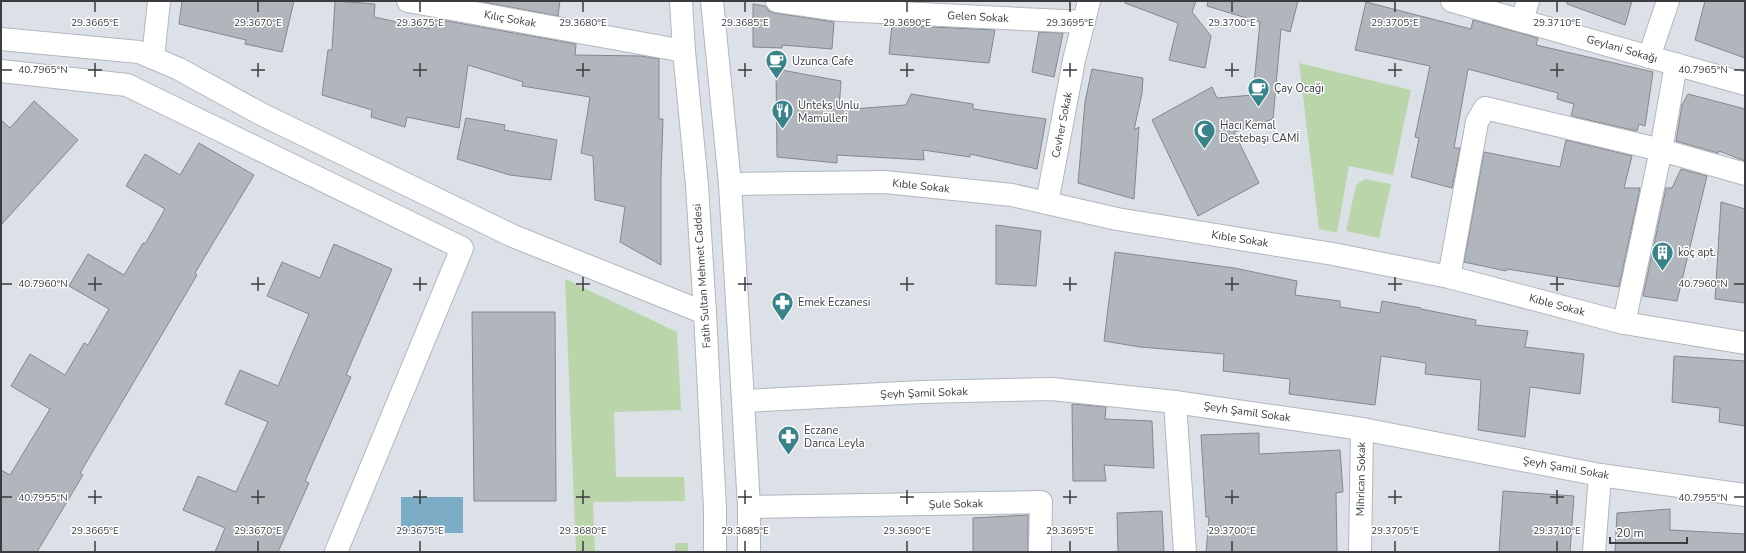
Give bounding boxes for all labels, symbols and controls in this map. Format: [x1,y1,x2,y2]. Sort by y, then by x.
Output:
street label: Kılıç Sokak [483,7,538,31]
street label: Gelen Sokak [947,8,1010,26]
text: 29.3665°E [71,16,119,30]
text: 29.3670°E [234,16,282,30]
text: 29.3675°E [396,16,444,30]
text: 29.3680°E [559,16,607,30]
text: 29.3685°E [721,16,769,30]
text: 29.3690°E [883,16,931,30]
text: 29.3695°E [1046,16,1094,30]
text: 29.3700°E [1208,16,1256,30]
text: 29.3705°E [1371,16,1419,30]
text: 29.3710°E [1533,16,1581,30]
street label: Geylani Sokağı [1585,32,1659,66]
cafe icon: Uzunca Cafe [763,48,789,81]
place label: Uzunca Cafe [792,54,854,69]
text: 40.7965°N [18,63,68,77]
text: 40.7965°N [1678,63,1728,77]
cafe icon: Çay Ocağı [1246,75,1272,108]
place label: Çay Ocağı [1274,81,1324,96]
street label: Cevher Sokak [1048,90,1076,159]
restaurant icon: Unteks Unlu Mamülleri [770,98,796,131]
place label: Unteks Unlu Mamülleri [798,98,859,126]
mosque icon: Hacı Kemal Destebaşı CAMİ [1192,118,1218,151]
place label: Hacı Kemal Destebaşı CAMİ [1220,118,1299,146]
street label: Kıble Sokak [892,176,951,197]
street label: Fatih Sultan Mehmet Caddesi [689,203,715,349]
street label: Kıble Sokak [1210,227,1270,251]
building icon: köç apt. [1650,239,1676,272]
place label: köç apt. [1678,245,1716,260]
text: 40.7960°N [18,277,68,291]
text: 40.7960°N [1678,277,1728,291]
pharmacy icon: Emek Eczanesi [770,289,796,322]
street label: Kıble Sokak [1527,290,1587,320]
place label: Emek Eczanesi [798,295,870,310]
street label: Şeyh Şamil Sokak [880,384,969,402]
street label: Şeyh Şamil Sokak [1203,398,1292,426]
pharmacy icon: Eczane Darıca Leyla [776,423,802,456]
place label: Eczane Darıca Leyla [804,423,865,451]
street label: Mihrican Sokak [1353,441,1369,516]
street label: Şeyh Şamil Sokak [1522,453,1611,483]
text: 40.7955°N [18,491,68,505]
text: 40.7955°N [1678,491,1728,505]
street label: Şule Sokak [929,496,984,512]
scale bar [1610,519,1687,545]
text: 29.3665°E [71,524,119,538]
text: 29.3670°E [234,524,282,538]
text: 29.3675°E [396,524,444,538]
text: 29.3680°E [559,524,607,538]
text: 29.3685°E [721,524,769,538]
text: 29.3690°E [883,524,931,538]
text: 29.3695°E [1046,524,1094,538]
text: 29.3700°E [1208,524,1256,538]
text: 29.3705°E [1371,524,1419,538]
text: 29.3710°E [1533,524,1581,538]
text: 20 m [1616,525,1644,541]

